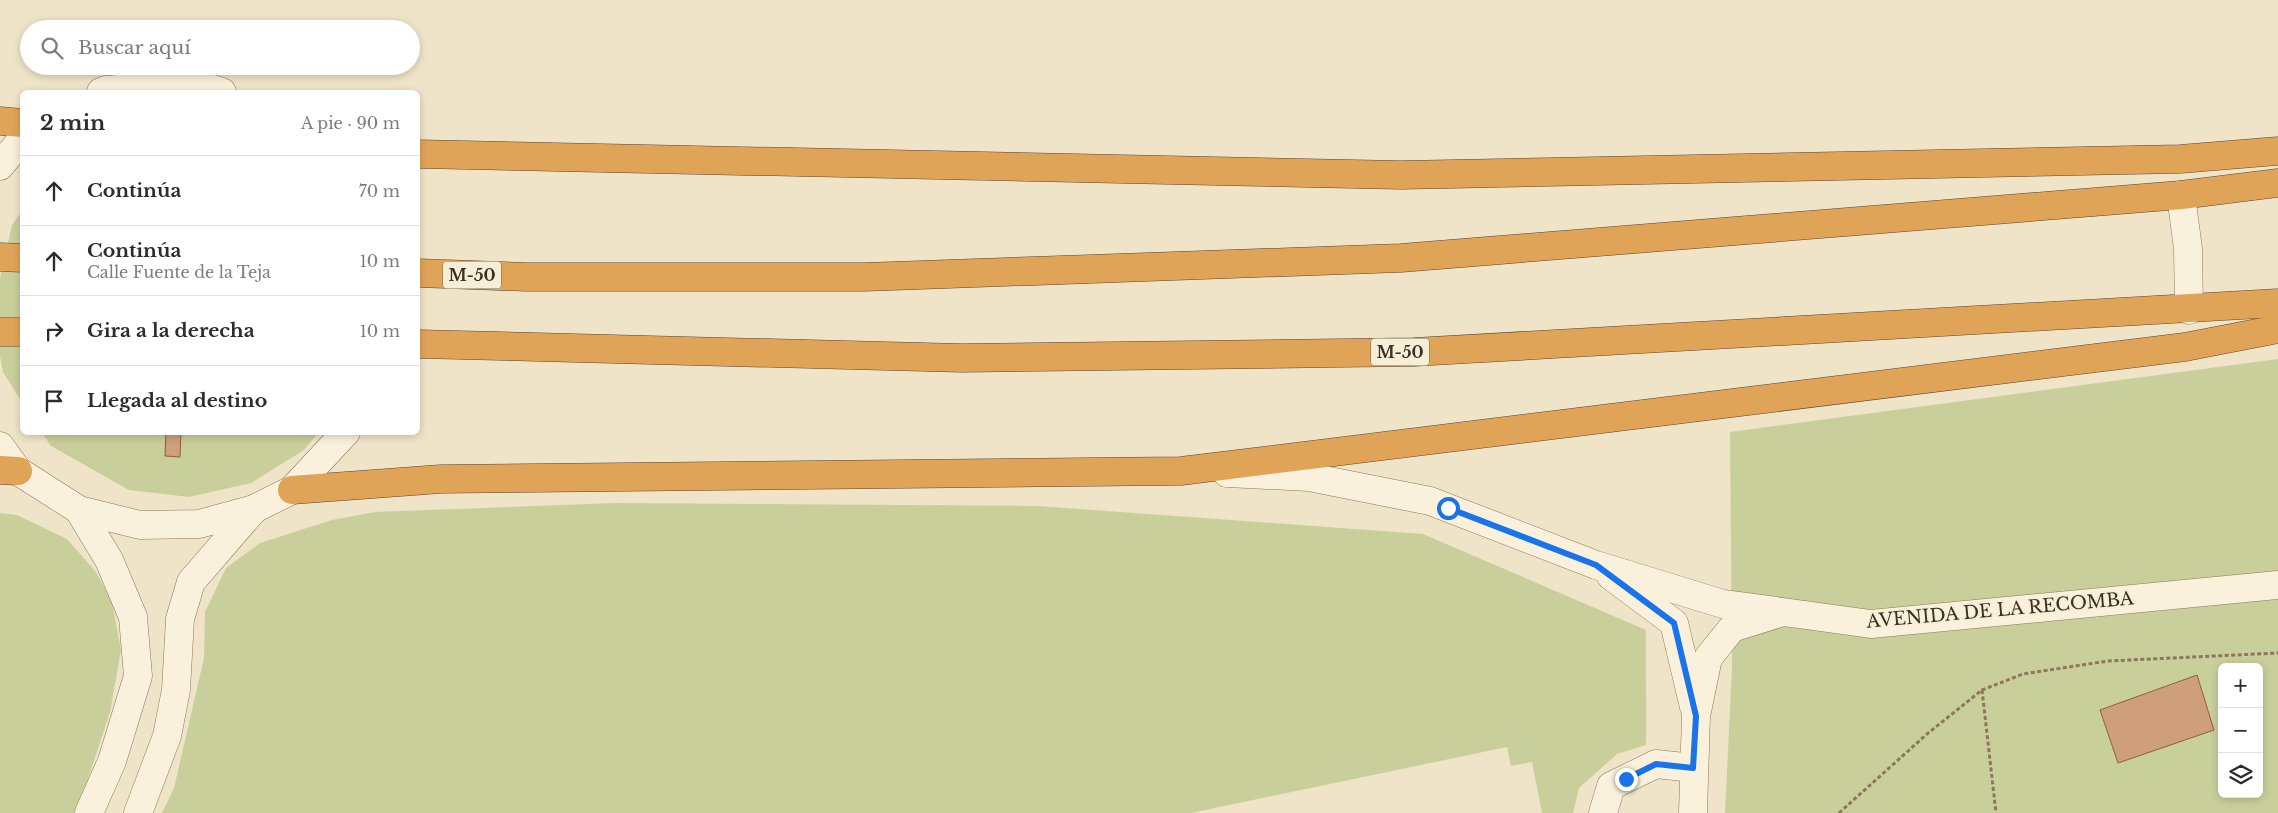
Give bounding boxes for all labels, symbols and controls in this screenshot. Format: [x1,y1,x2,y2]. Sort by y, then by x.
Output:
search box [20,20,420,75]
icon: search [38,34,66,62]
text: Buscar aquí [78,36,191,59]
text: 2 min [40,110,105,136]
text: A pie · 90 m [301,113,400,133]
icon: ahead [40,177,68,205]
text: Continúa [87,179,181,202]
text: 70 m [359,181,400,201]
text: Continúa [87,239,181,262]
icon: ahead [40,247,68,275]
text: 10 m [360,251,400,271]
text: Calle Fuente de la Teja [87,262,271,282]
road number: M-50 [443,262,501,288]
icon: right [40,317,68,345]
text: Gira a la derecha [87,319,255,342]
text: 10 m [360,321,400,341]
road number: M-50 [1371,338,1429,366]
icon: arrive [40,387,68,415]
text: Llegada al destino [87,389,267,412]
route start [1437,497,1460,520]
street label: AVENIDA DE LA RECOMBA [1865,587,2136,633]
map controls [2218,663,2263,798]
button: + [2218,663,2263,708]
button: − [2218,708,2263,753]
button: layers [2218,753,2263,798]
route end [1615,768,1638,791]

